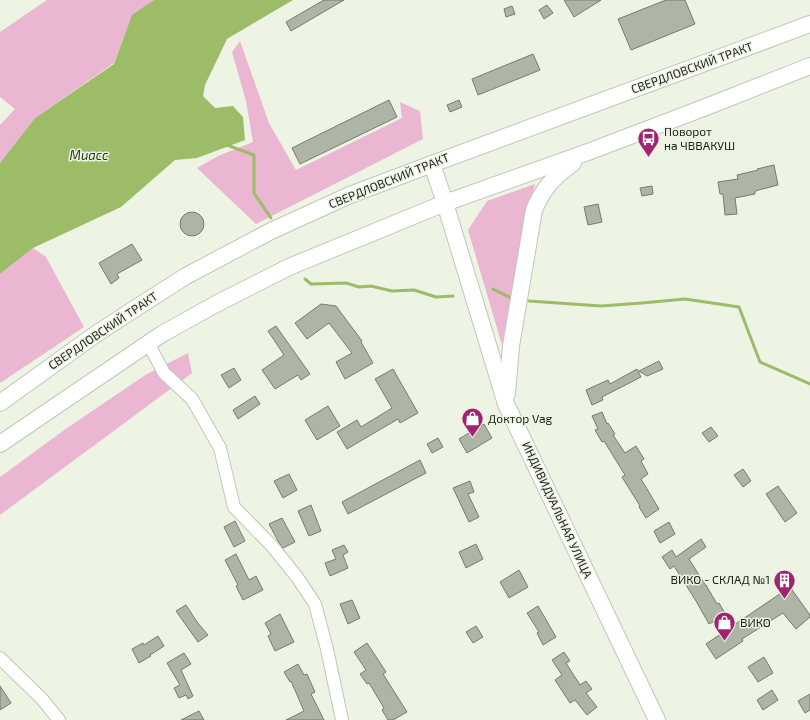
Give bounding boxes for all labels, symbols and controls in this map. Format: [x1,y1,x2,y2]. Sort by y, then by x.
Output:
street label: СВЕРДЛОВСКИЙ ТРАКТ [629,38,755,96]
place label: Поворот на ЧВВАКУШ [664,124,735,152]
bus stop icon: Поворот на ЧВВАКУШ [635,126,661,159]
water label: Миасс [70,147,109,163]
street label: СВЕРДЛОВСКИЙ ТРАКТ [326,149,451,211]
street label: СВЕРДЛОВСКИЙ ТРАКТ [45,288,160,372]
shop icon: Доктор Vag [459,406,485,439]
place label: Доктор Vag [488,411,552,425]
street label: ИНДИВИДУАЛЬНАЯ УЛИЦА [520,439,596,581]
building icon: ВИКО - СКЛАД №1 [772,567,798,600]
place label: ВИКО - СКЛАД №1 [671,572,770,586]
shop icon: ВИКО [712,610,738,643]
place label: ВИКО [740,615,771,629]

